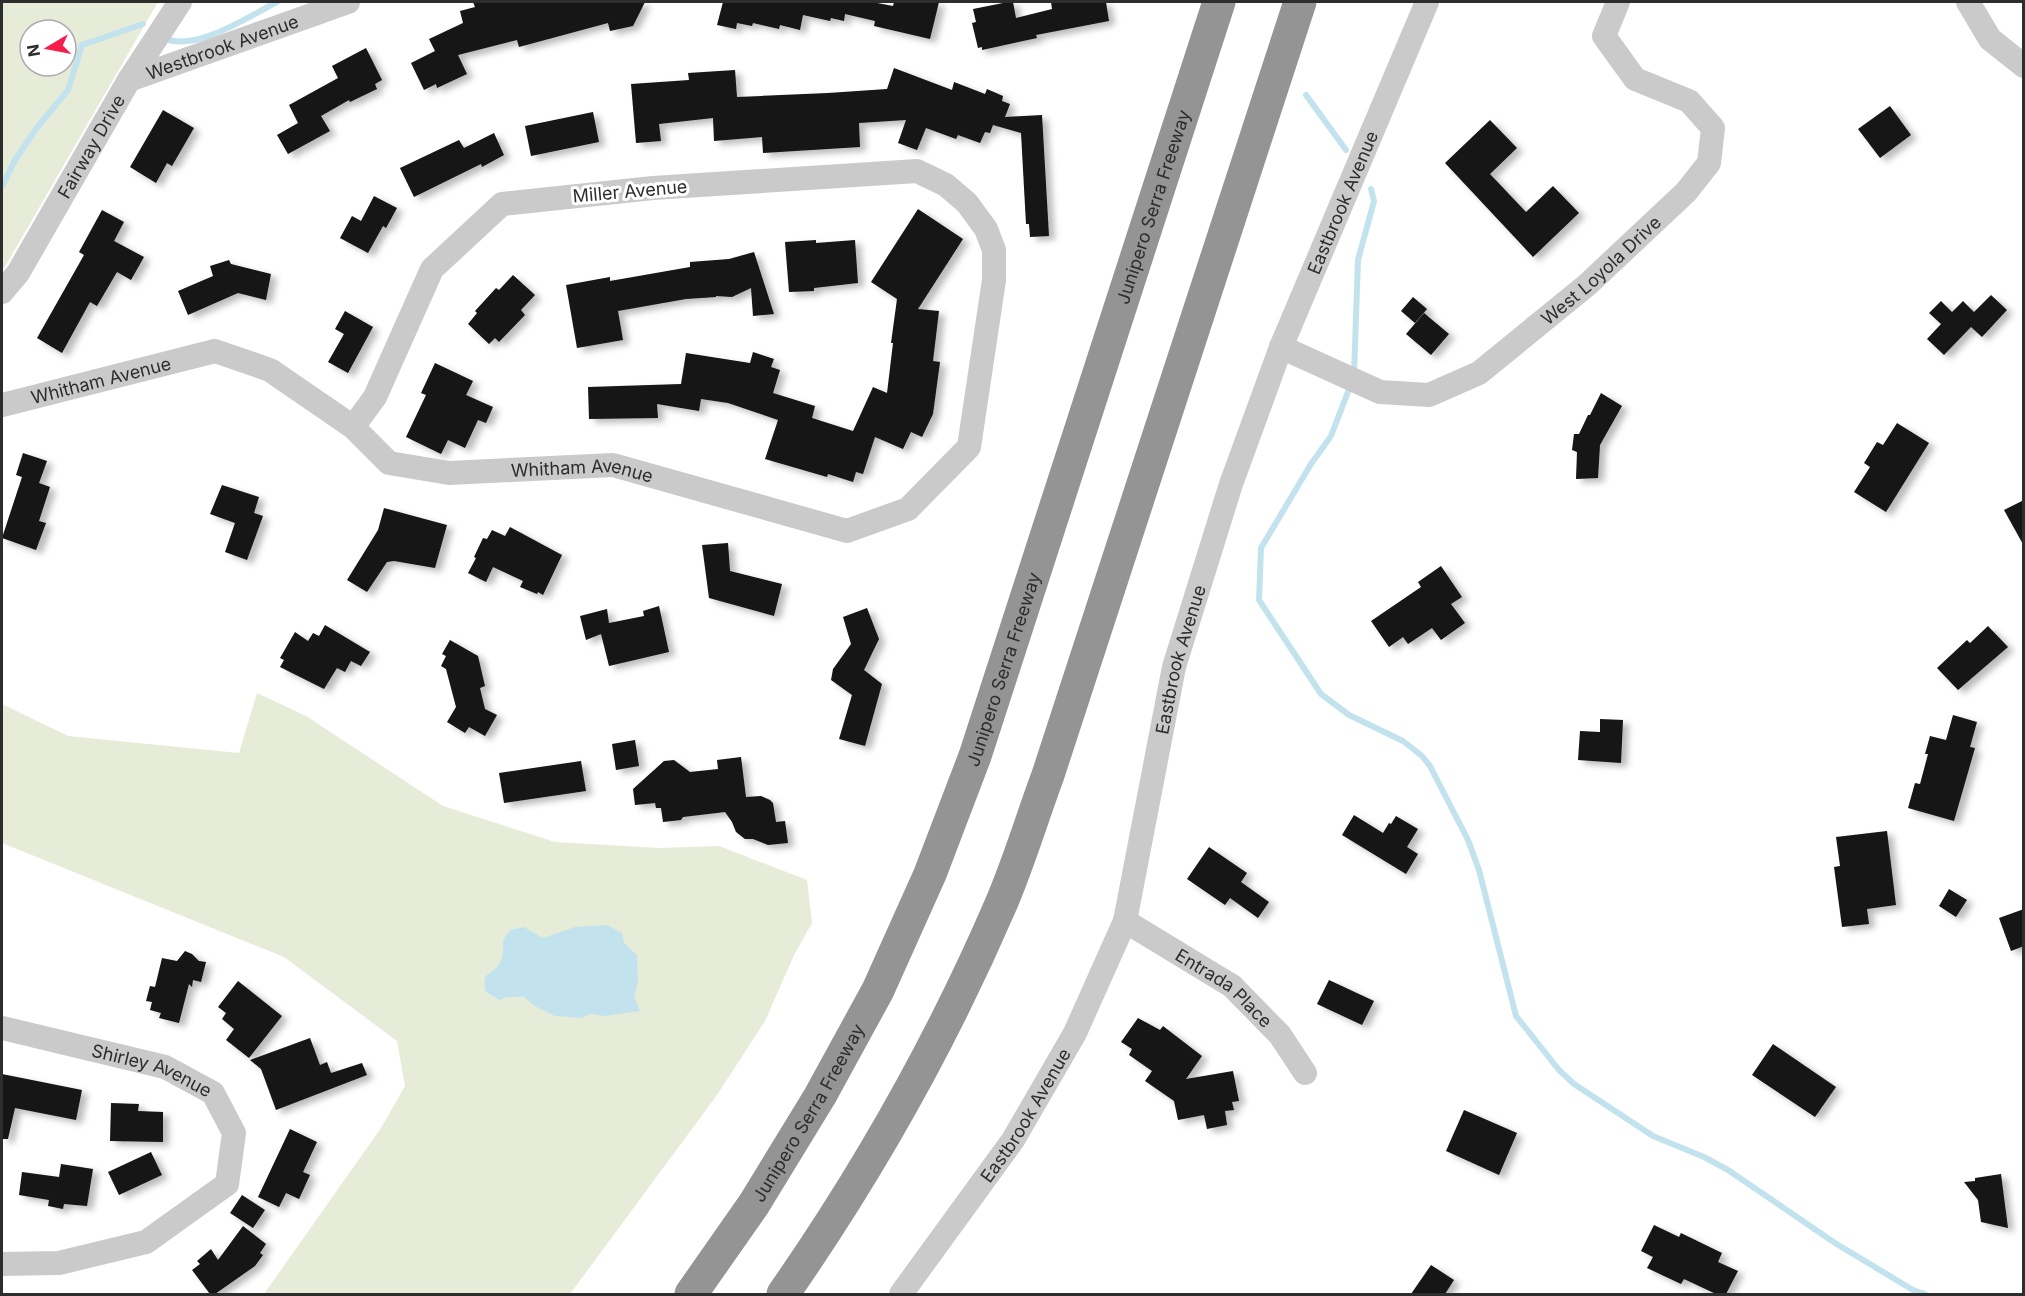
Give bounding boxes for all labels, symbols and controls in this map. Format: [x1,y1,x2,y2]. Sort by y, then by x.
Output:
street label: Westbrook Avenue [143,10,301,84]
north arrow [18,18,78,78]
text: N [22,43,44,58]
street label: Fairway Drive [53,91,129,202]
street label: Junipero Serra Freeway [1112,107,1194,306]
street label: Eastbrook Avenue [1303,127,1382,277]
street label: Miller Avenue [572,176,688,206]
street label: West Loyola Drive [1537,211,1665,329]
street label: Whitham Avenue [29,352,173,408]
street label: Whitham Avenue [510,455,656,486]
street label: Junipero Serra Freeway [962,569,1044,769]
street label: Eastbrook Avenue [1151,582,1209,736]
street label: Entrada Place [1172,944,1277,1032]
street label: Junipero Serra Freeway [747,1020,868,1205]
street label: Shirley Avenue [90,1039,215,1101]
street label: Eastbrook Avenue [976,1044,1074,1186]

